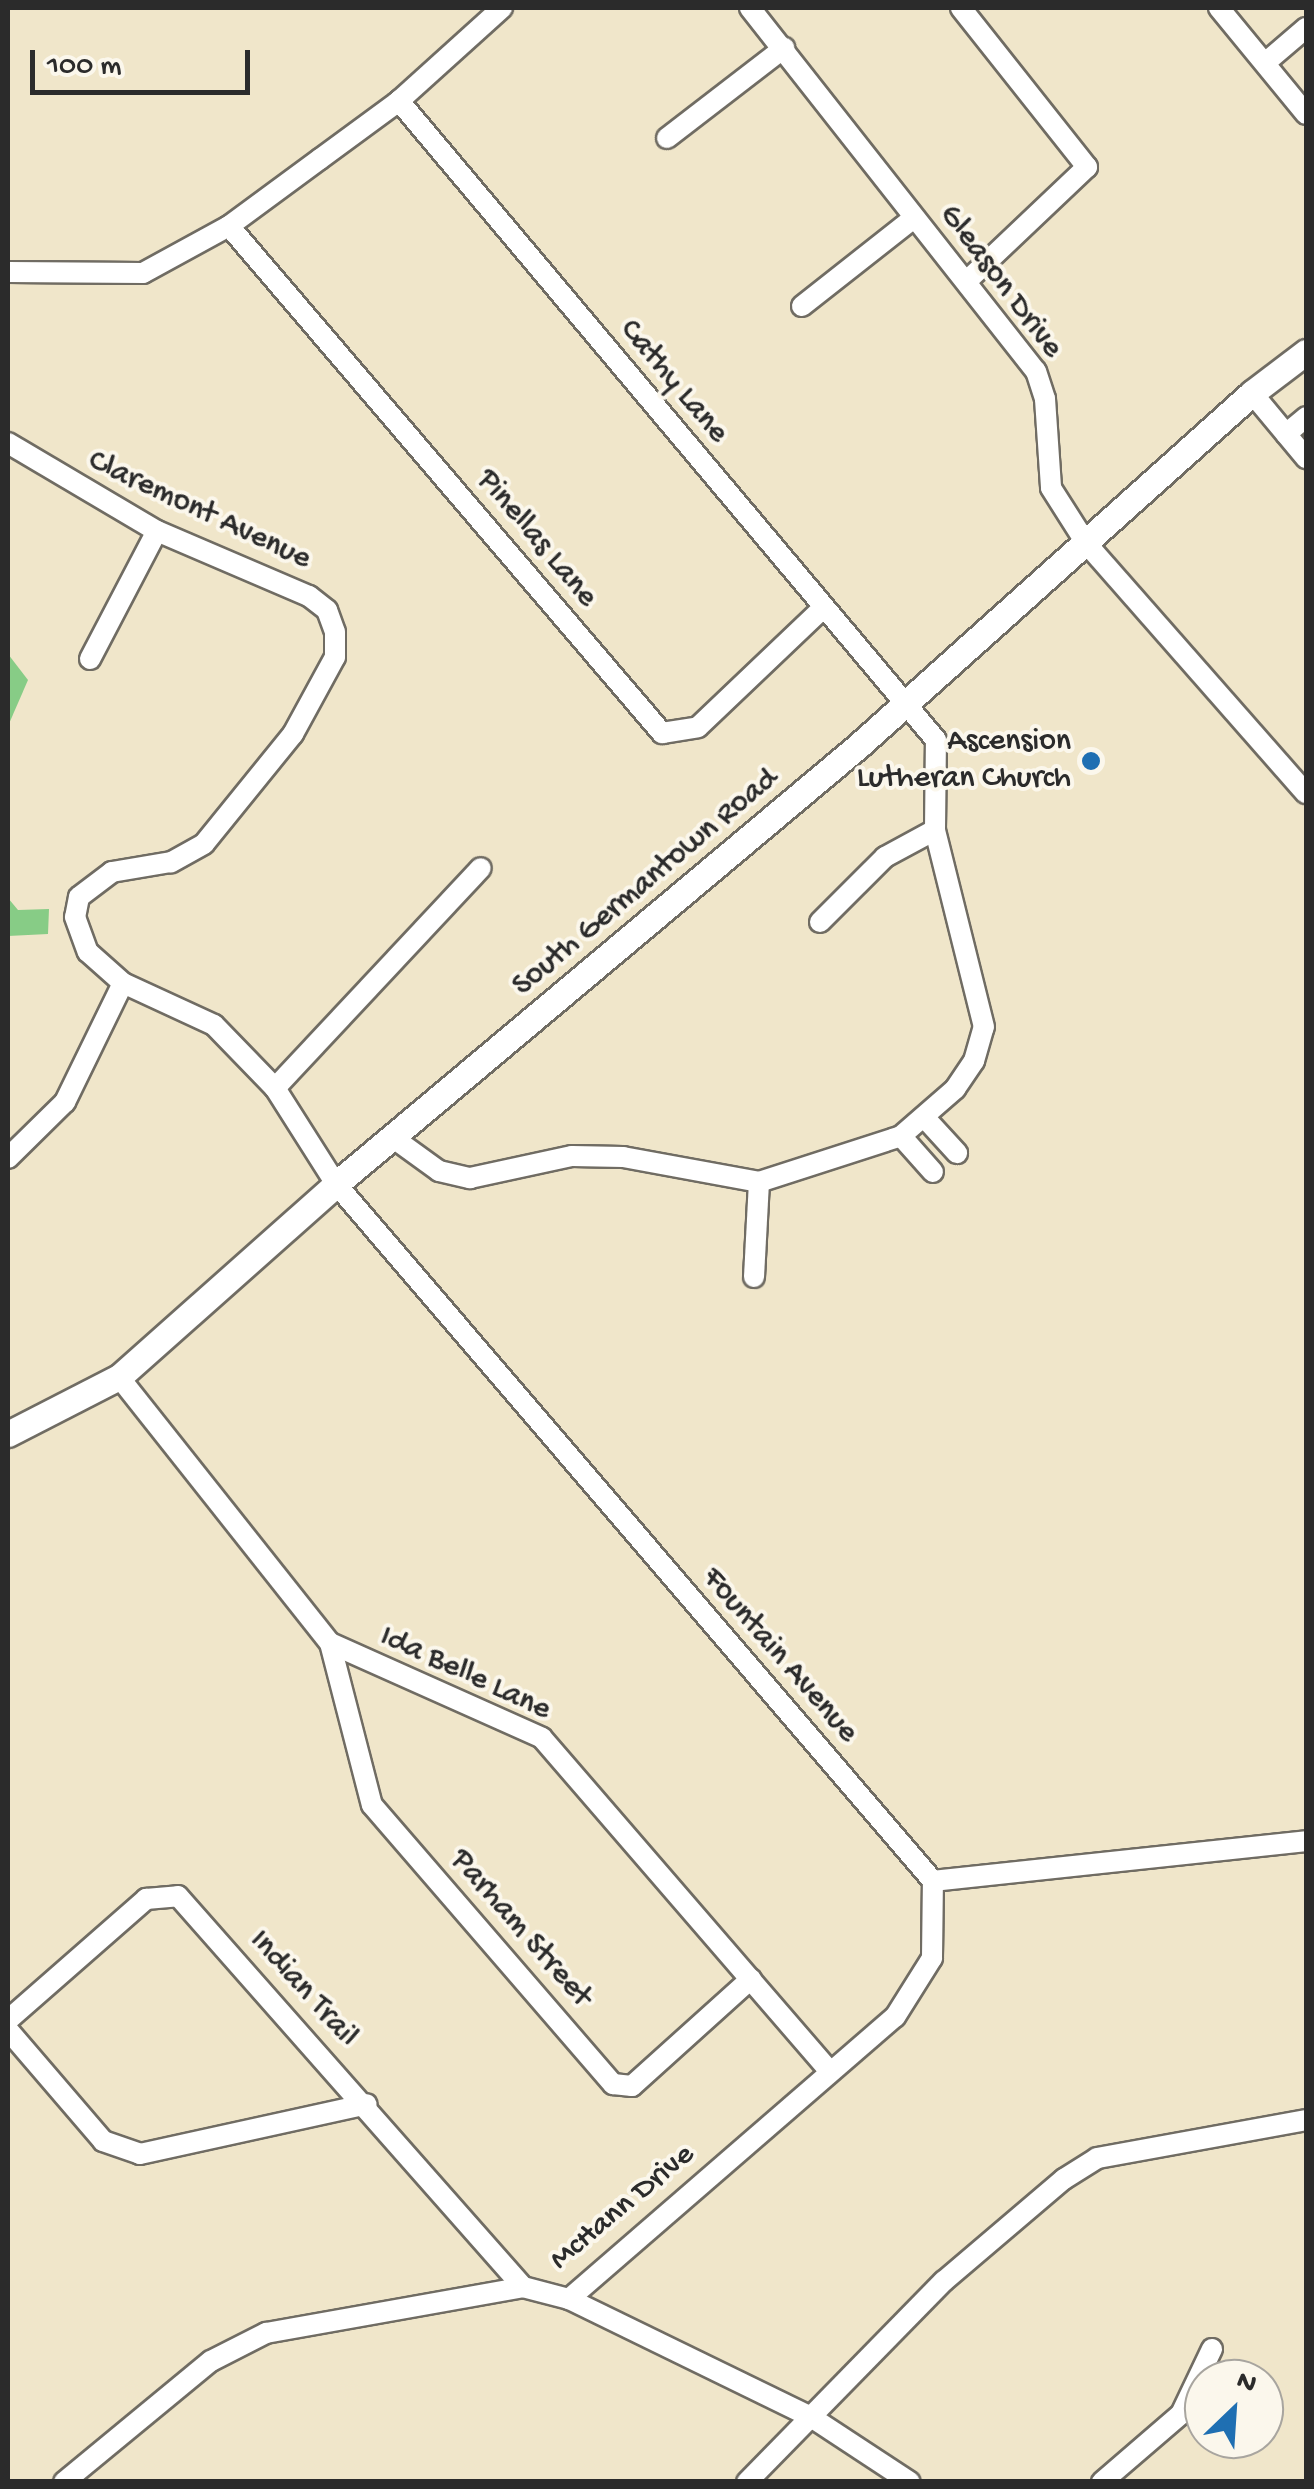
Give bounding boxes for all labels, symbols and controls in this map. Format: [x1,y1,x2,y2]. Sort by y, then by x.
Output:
scale bar [35,30,255,92]
text: 100 m [47,50,122,85]
street label: Gleason Drive [930,198,1070,366]
street label: Cathy Lane [610,312,736,452]
street label: Claremont Avenue [81,443,317,579]
street label: Pinellas Lane [467,462,605,616]
place label: Ascension Lutheran Church [857,724,1071,799]
marker: Ascension Lutheran Church [1080,750,1102,772]
street label: South Germantown Road [505,761,787,1005]
street label: Fountain Avenue [692,1560,866,1752]
street label: Ida Belle Lane [373,1618,557,1730]
street label: Parham Street [441,1842,599,2016]
street label: Indian Trail [240,1922,366,2056]
street label: McHann Drive [543,2136,703,2280]
north arrow [1184,2359,1284,2459]
text: N [1231,2364,1261,2402]

